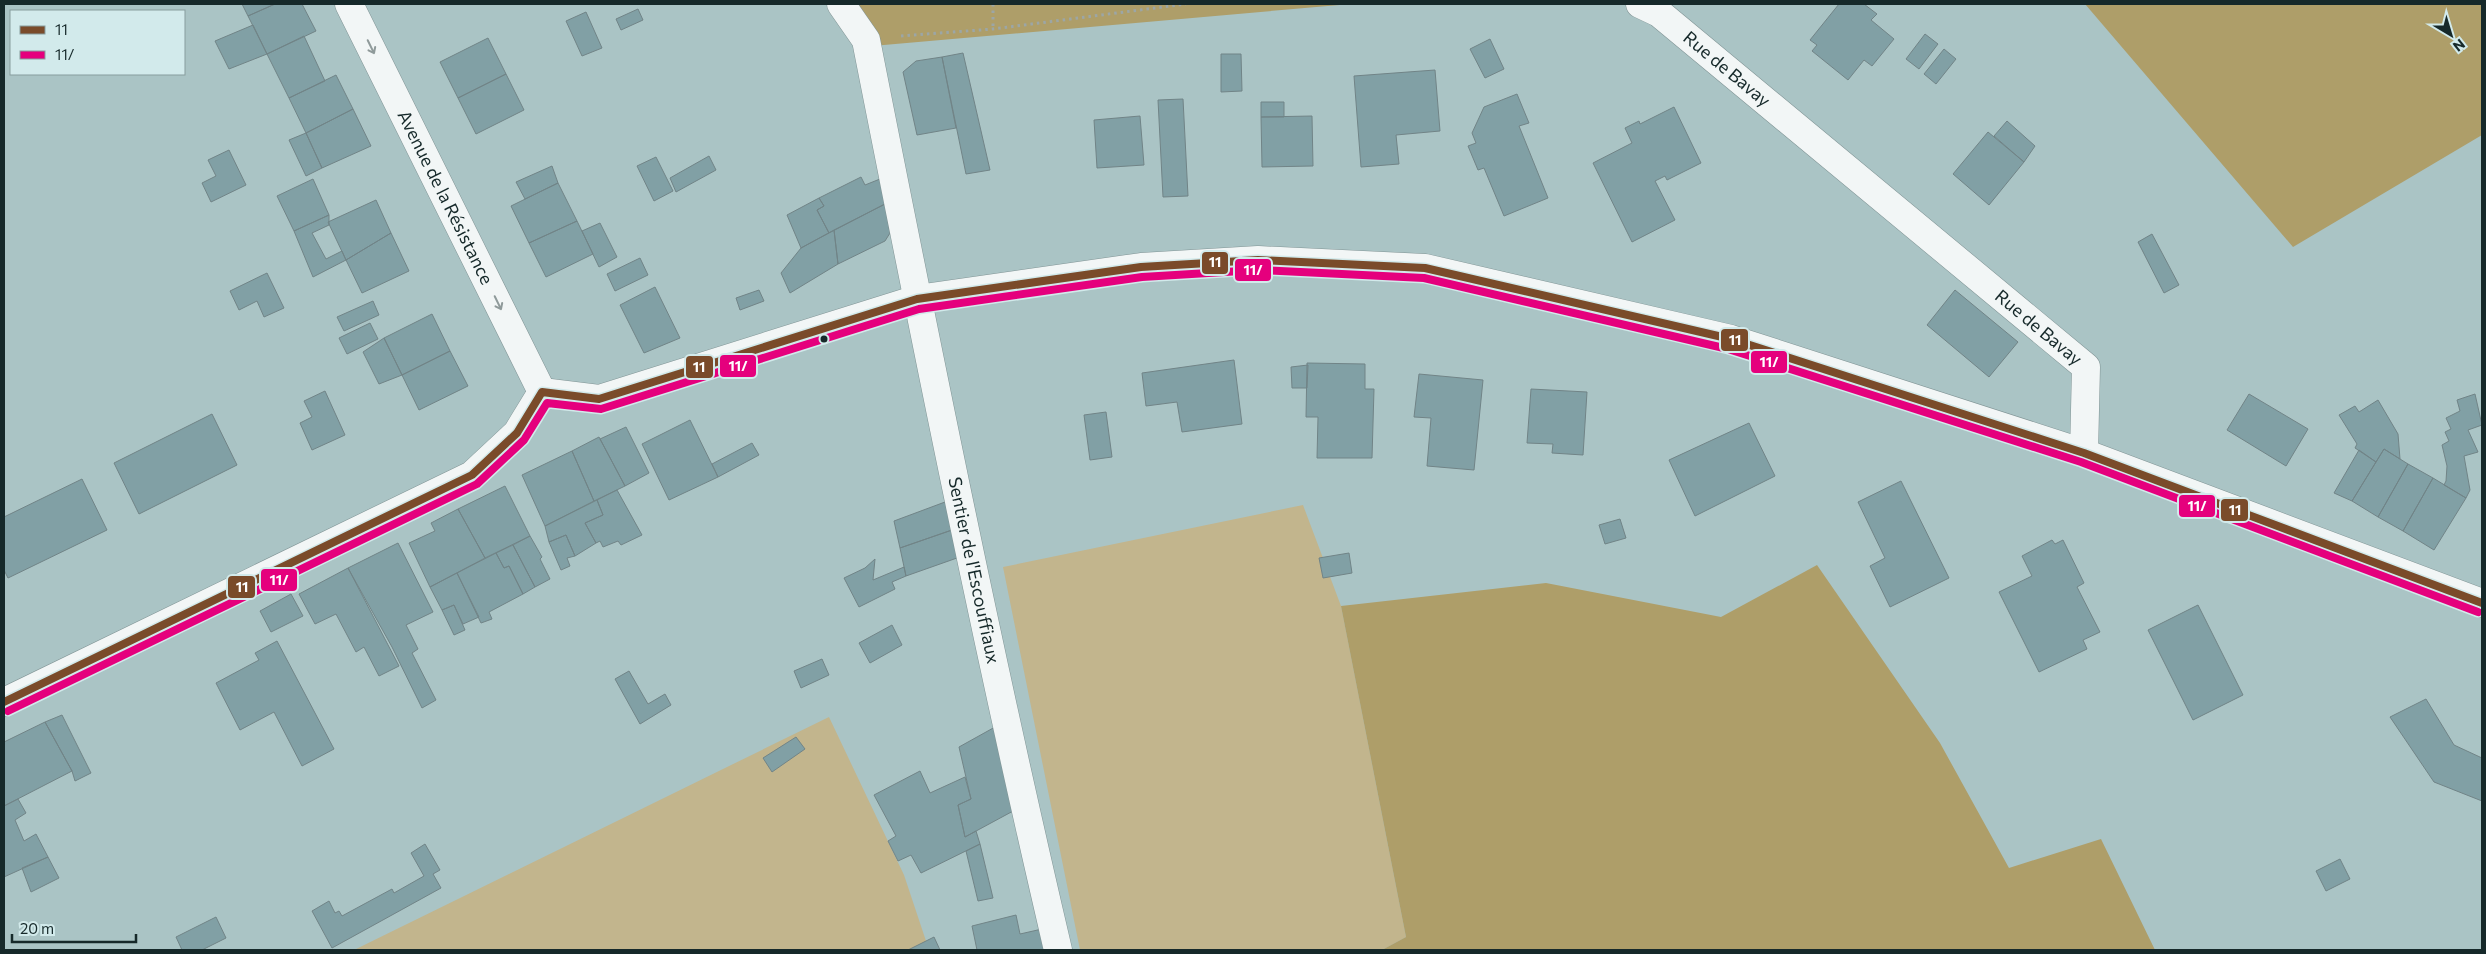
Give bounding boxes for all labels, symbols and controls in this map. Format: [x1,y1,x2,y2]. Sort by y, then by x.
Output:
legend [10,10,185,75]
north arrow [2426,10,2476,60]
text: 11 [55,20,68,38]
street label: Rue de Bavay [1679,26,1775,111]
text: N [2450,36,2469,56]
one-way arrow [366,40,376,55]
text: 11/ [55,45,75,63]
street label: Avenue de la Résistance [394,106,499,288]
line badge: 11 [1201,251,1229,275]
text: 11 [1209,253,1221,270]
line badge: 11/ [1234,258,1272,282]
text: 11/ [1243,261,1263,278]
street label: Rue de Bavay [1991,284,2087,369]
one-way arrow [493,295,503,310]
line badge: 11 [1720,328,1749,352]
text: 11 [1729,331,1741,348]
unlabelled marker [819,334,829,344]
line badge: 11/ [1750,350,1788,374]
text: 11/ [1759,353,1779,370]
line badge: 11/ [719,354,757,378]
line badge: 11 [685,355,714,379]
text: 11/ [728,357,748,374]
text: 11 [693,358,705,375]
street label: Sentier de l'Escouffiaux [944,475,1005,666]
line badge: 11/ [2178,494,2216,518]
text: 11/ [2187,497,2207,514]
line badge: 11 [2220,498,2249,522]
text: 11 [2229,501,2241,518]
line badge: 11/ [260,568,298,592]
text: 11/ [269,571,289,588]
line badge: 11 [227,575,256,599]
text: 11 [236,578,248,595]
scale bar [12,912,136,944]
text: 20 m [20,919,54,937]

